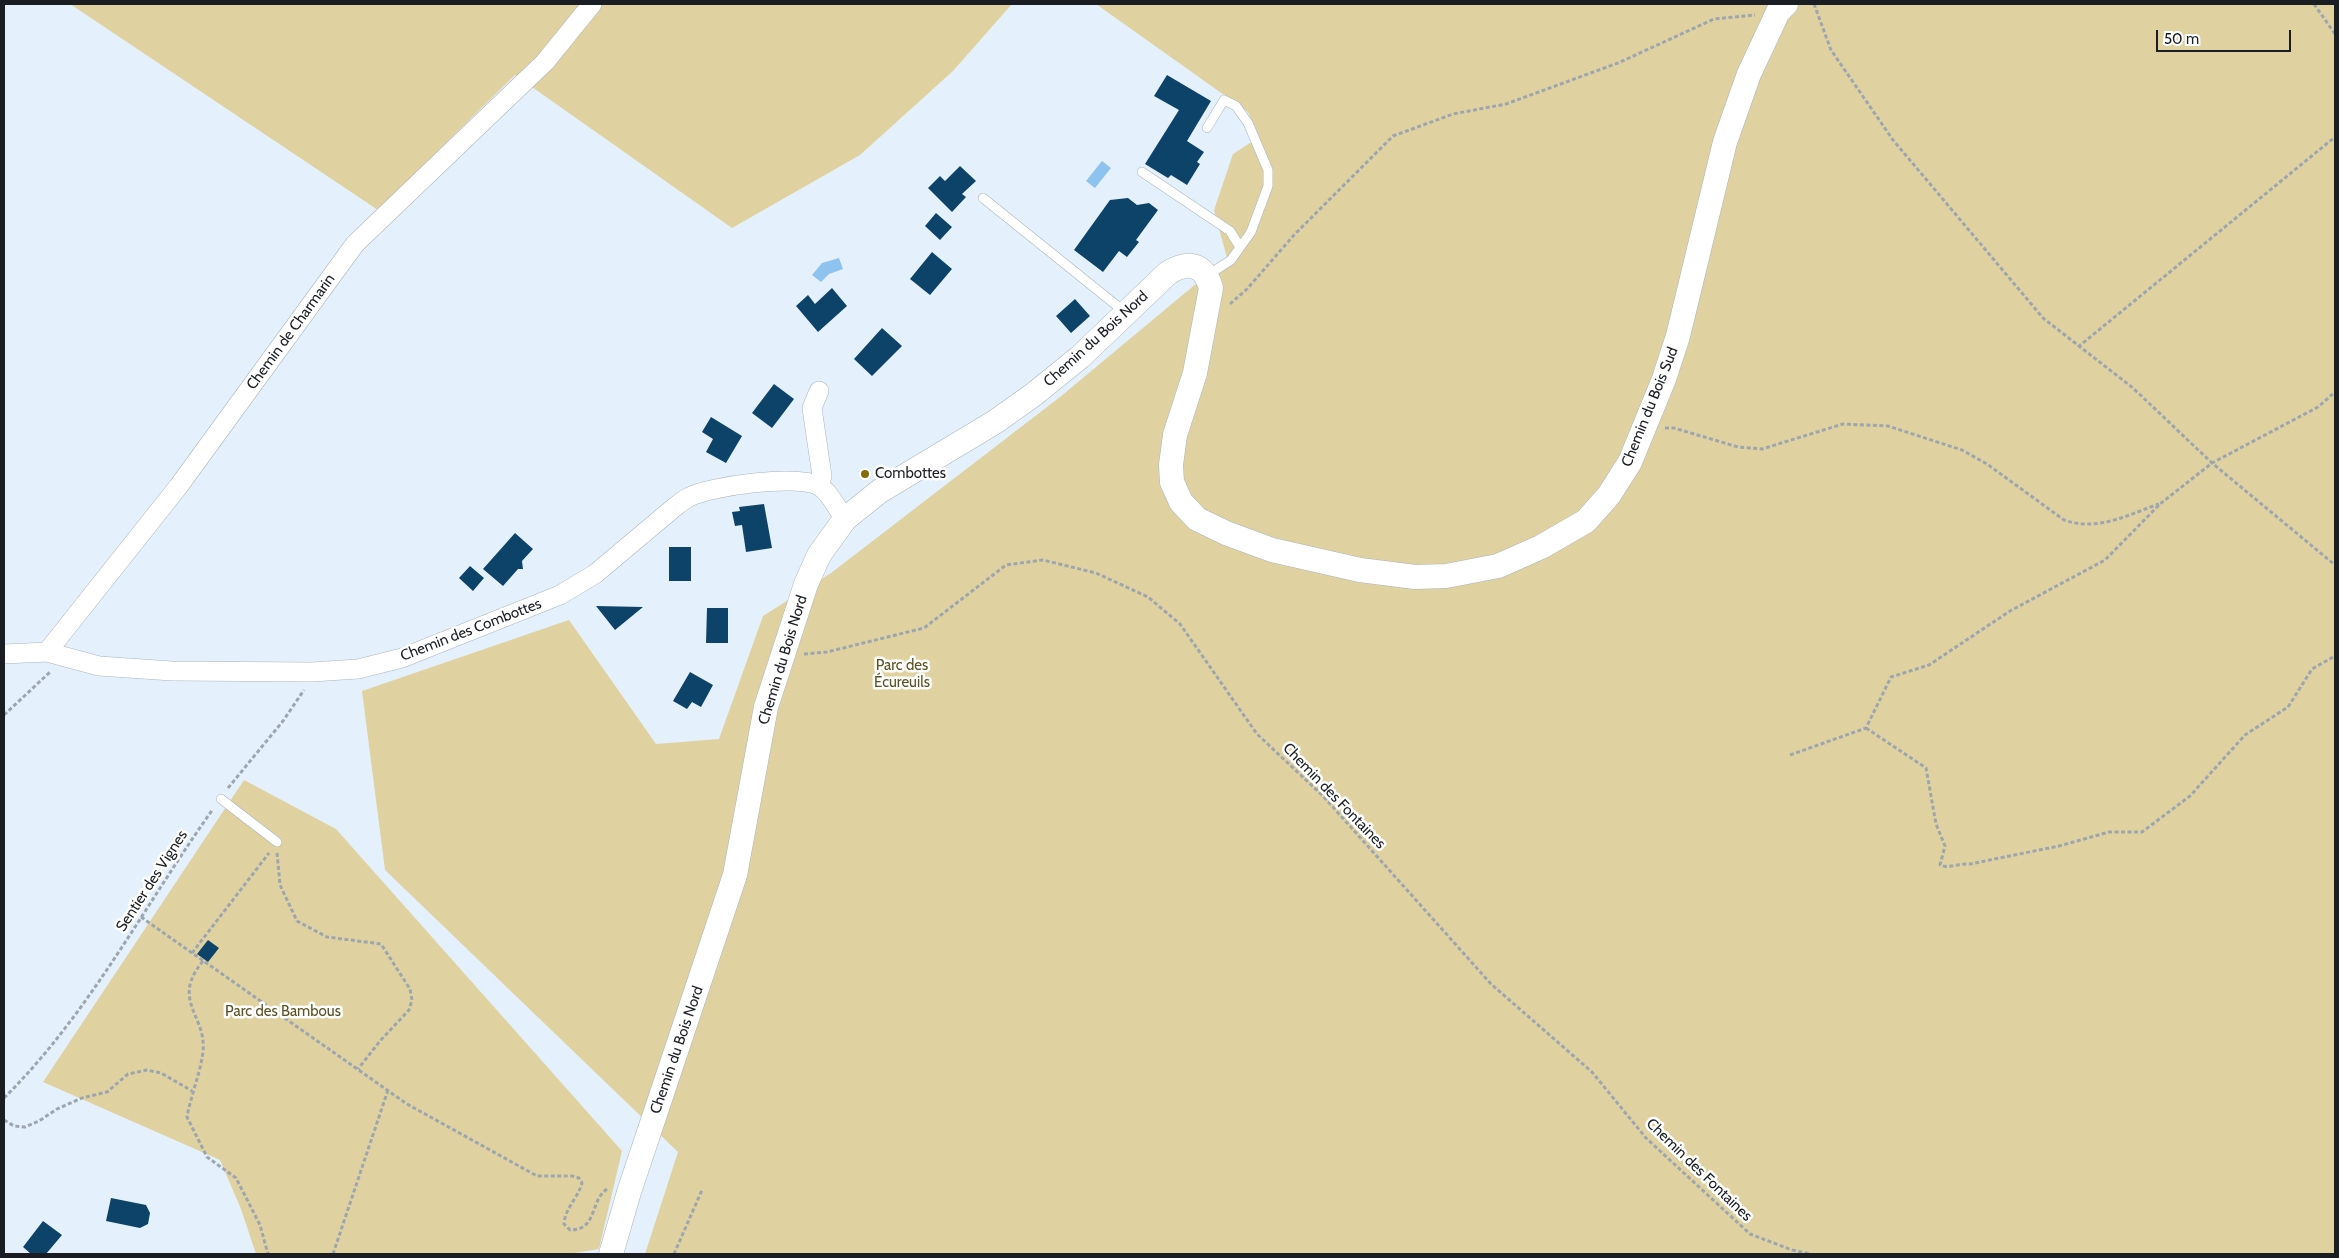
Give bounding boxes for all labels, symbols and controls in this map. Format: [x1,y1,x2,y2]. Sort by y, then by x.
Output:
scale bar [2159,20,2294,52]
text: 50 m [2164,30,2199,48]
street label: Chemin de Charmarin [243,271,339,393]
street label: Chemin du Bois Nord [1040,287,1152,391]
street label: Chemin du Bois Sud [1618,345,1682,469]
place label: Combottes [875,465,946,483]
marker: Combottes [859,468,871,480]
street label: Chemin du Bois Nord [755,593,811,727]
street label: Chemin des Combottes [398,595,544,665]
park label: Parc des Écureuils [874,657,930,692]
street label: Chemin des Fontaines [1279,739,1389,853]
street label: Sentier des Vignes [113,827,191,935]
street label: Chemin du Bois Nord [647,984,707,1116]
park label: Parc des Bambous [225,1003,341,1021]
street label: Chemin des Fontaines [1642,1115,1756,1225]

